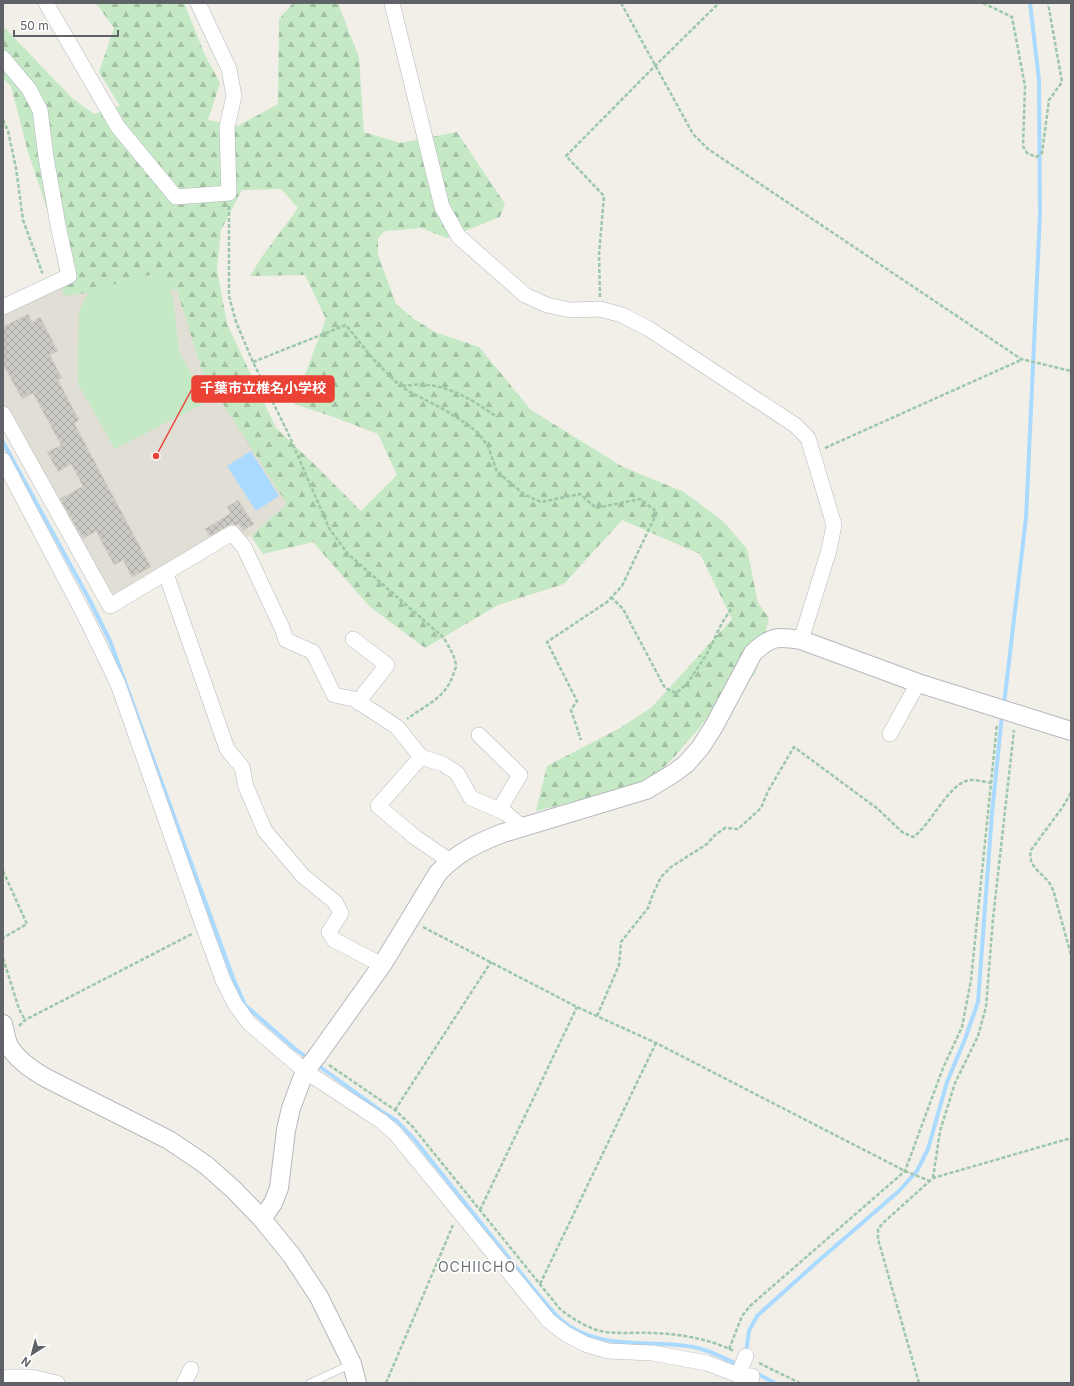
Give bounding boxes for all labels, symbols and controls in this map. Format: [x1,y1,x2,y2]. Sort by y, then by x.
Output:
scale bar [14,12,118,38]
text: 50 m [20,18,49,33]
callout: 千葉市立椎名小学校 [192,376,334,402]
text: 千葉市立椎名小学校 [200,379,326,396]
district label: OCHIICHO [438,1258,516,1275]
north arrow [12,1334,52,1374]
text: N [19,1354,34,1370]

